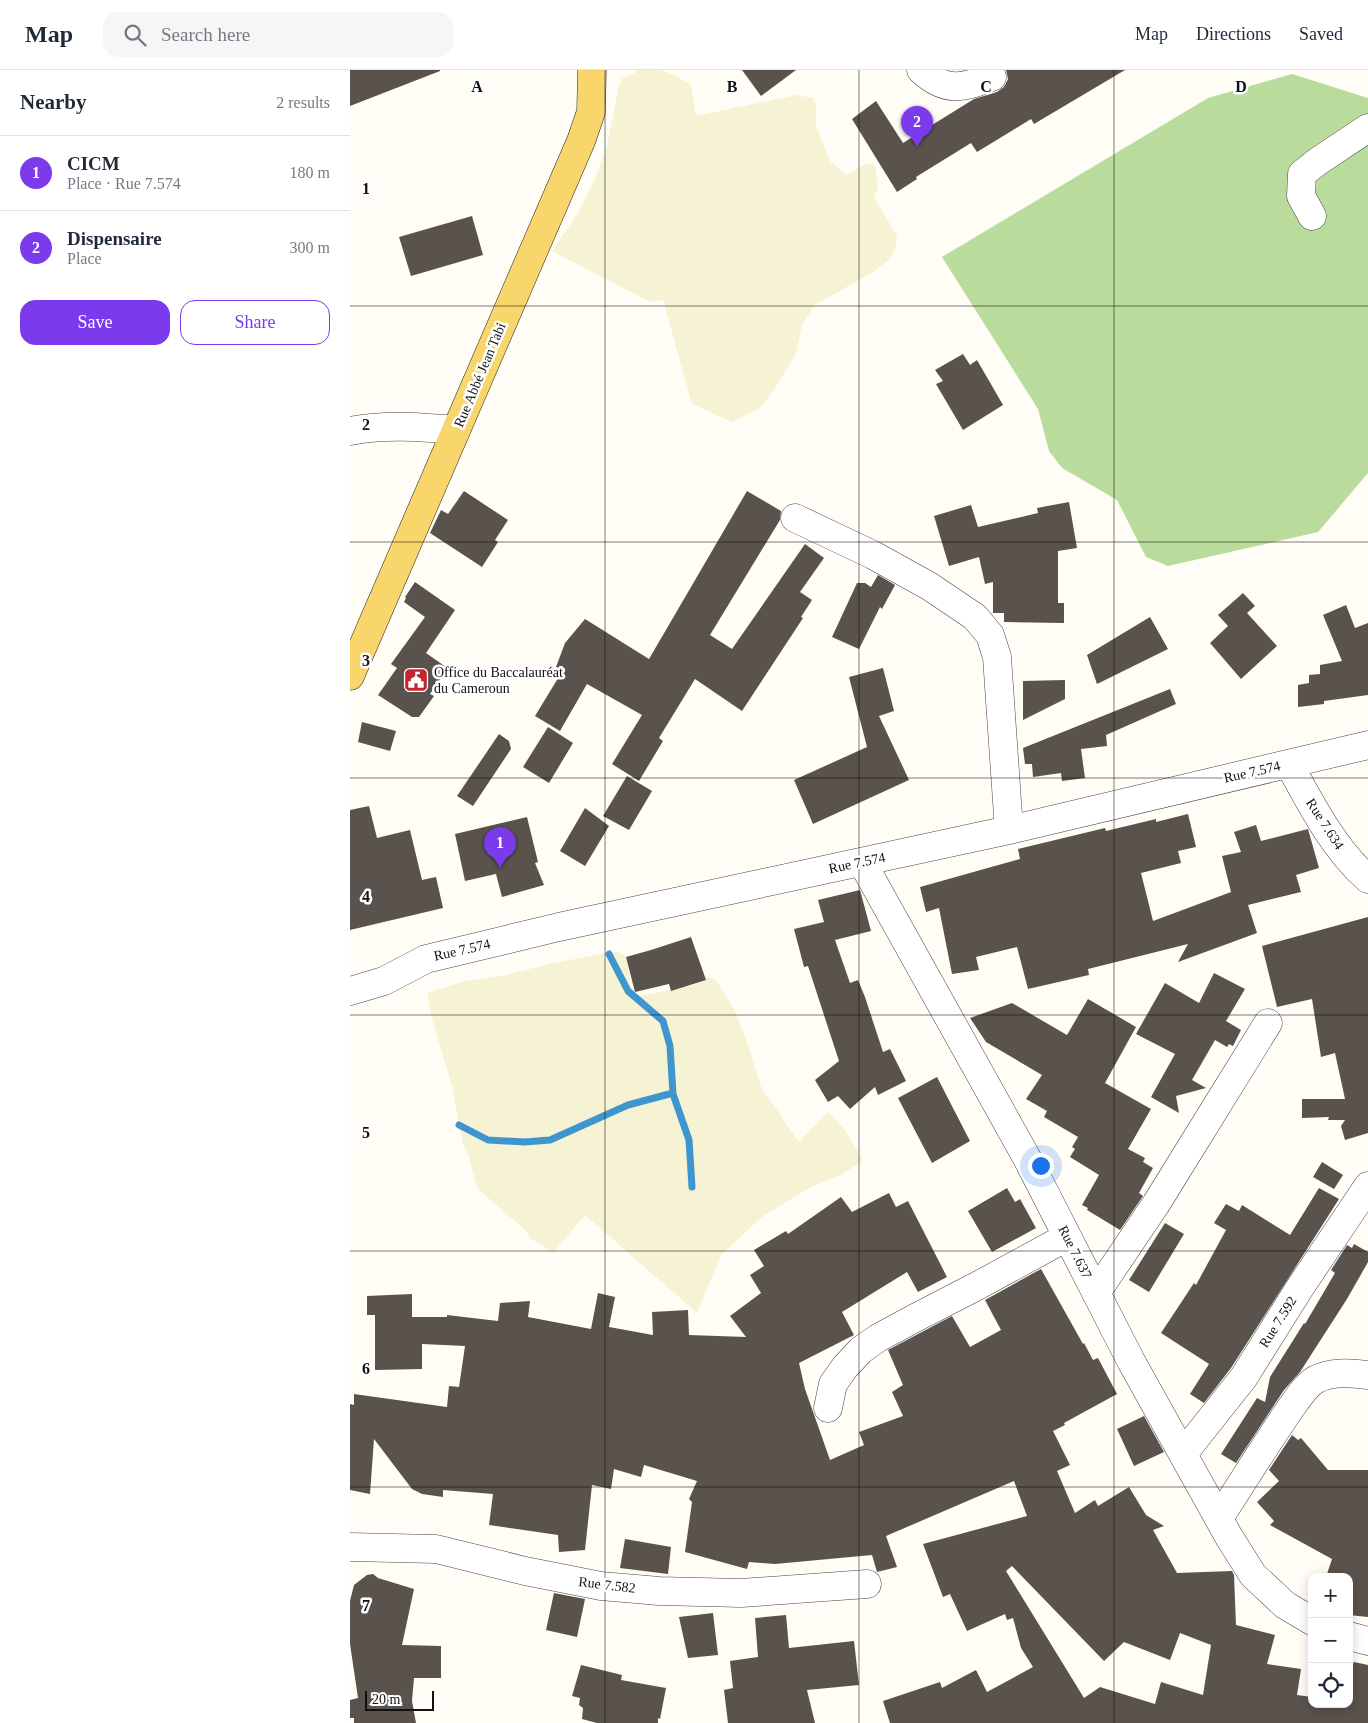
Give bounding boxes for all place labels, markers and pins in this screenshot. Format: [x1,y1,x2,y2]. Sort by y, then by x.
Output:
pin: 2 [901,106,933,147]
place label: Office du Baccalauréat du Cameroun [434,665,563,696]
public building icon: Office du Baccalauréat du Cameroun [403,667,429,693]
pin: 1 [484,827,516,868]

